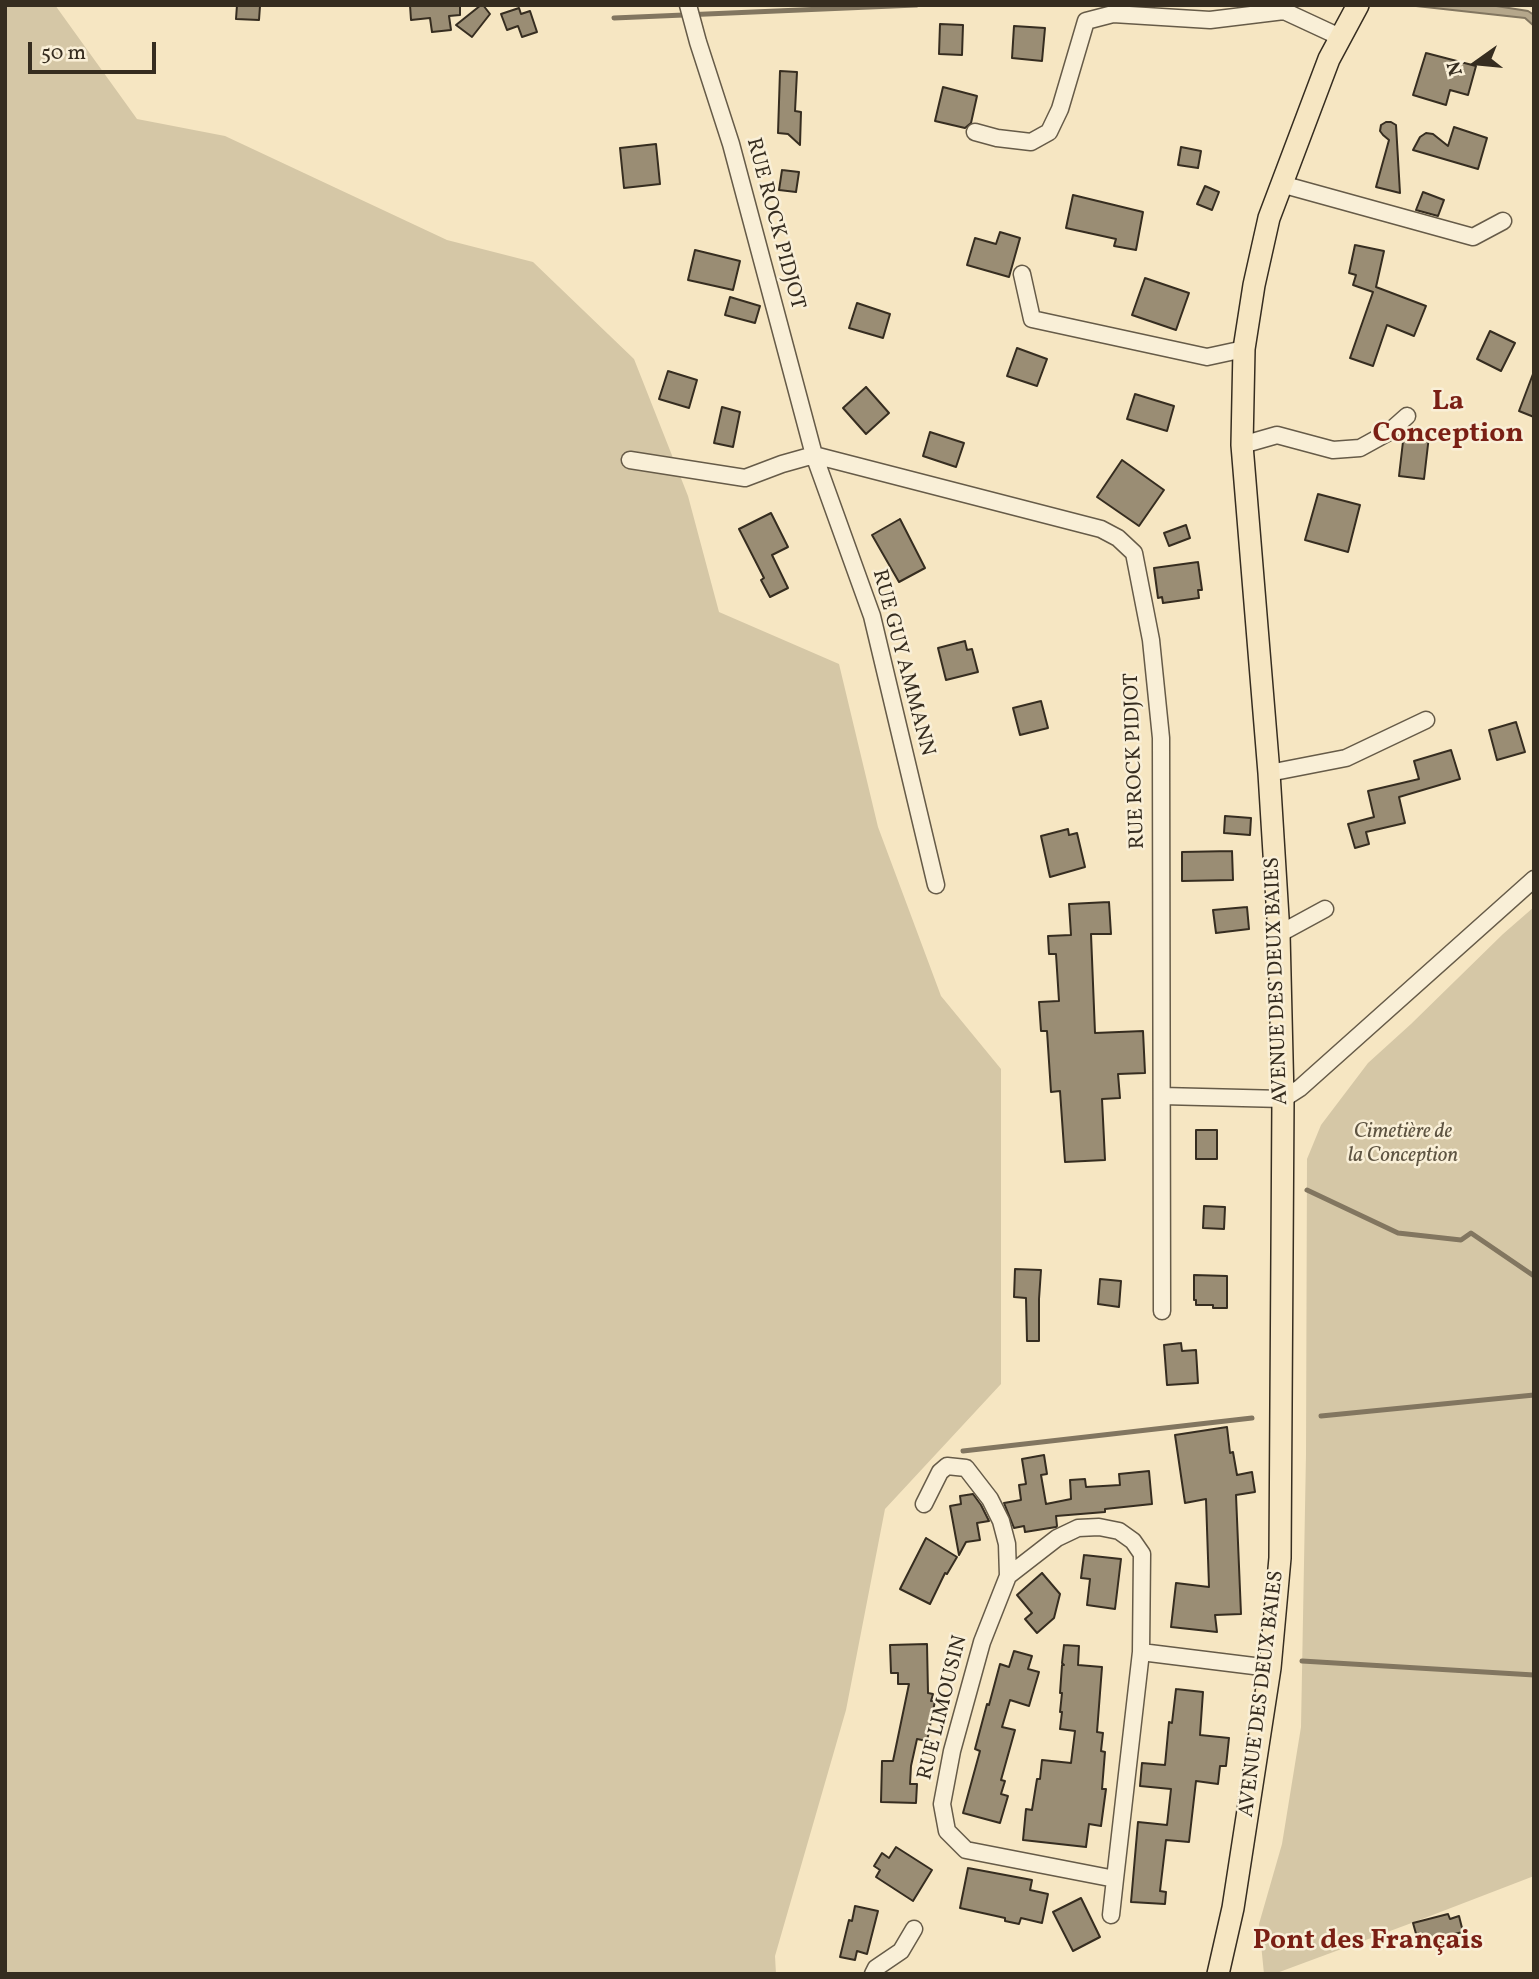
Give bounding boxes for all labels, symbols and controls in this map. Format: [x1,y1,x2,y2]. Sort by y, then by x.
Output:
scale bar [32,28,159,72]
north arrow [1441,28,1511,98]
text: 50 m [41,39,86,68]
text: N [1441,58,1470,78]
street label: RUE ROCK PIDJOT [739,135,809,313]
district label: La Conception [1372,387,1524,453]
street label: RUE GUY AMMANN [865,567,939,759]
street label: RUE ROCK PIDJOT [1120,672,1152,850]
street label: AVENUE DES DEUX BAIES [1261,857,1295,1105]
park label: Cimetière de la Conception [1348,1120,1458,1170]
street label: AVENUE DES DEUX BAIES [1235,1569,1291,1819]
street label: RUE LIMOUSIN [914,1633,974,1783]
district label: Pont des Français [1253,1926,1483,1960]

